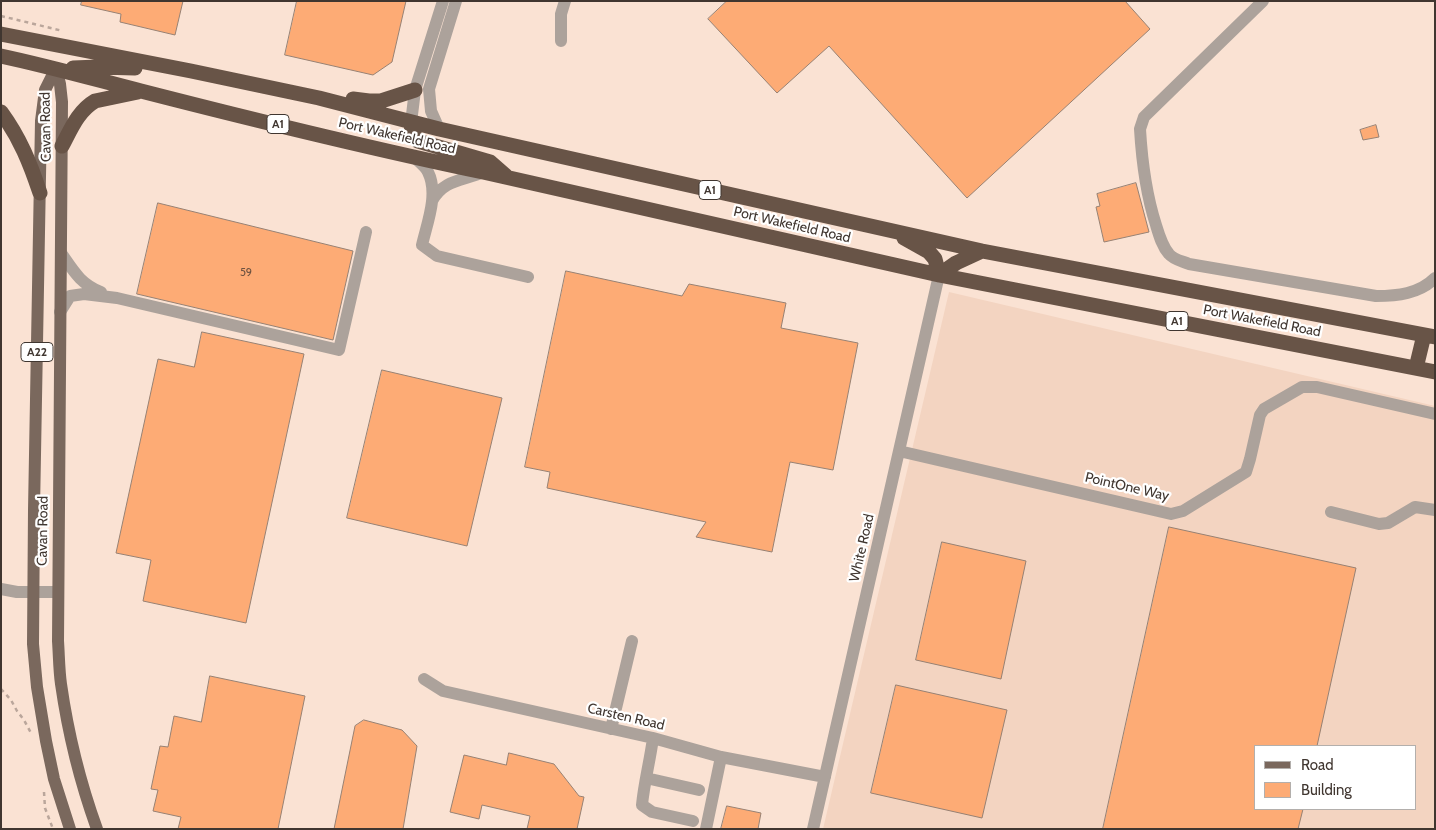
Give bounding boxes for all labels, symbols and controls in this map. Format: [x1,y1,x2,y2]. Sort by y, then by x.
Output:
street label: Cavan Road [37,92,55,162]
street label: Port Wakefield Road [337,114,457,158]
road number: A1 [267,115,289,134]
road number: A1 [699,180,721,200]
street label: Port Wakefield Road [732,203,852,247]
house number: 59 [240,266,252,280]
street label: Port Wakefield Road [1202,301,1322,341]
road number: A1 [1166,312,1188,331]
road number: A22 [21,342,53,362]
street label: PointOne Way [1083,469,1171,505]
street label: Cavan Road [34,496,52,566]
street label: White Road [846,512,878,584]
street label: Carsten Road [586,700,666,734]
legend [1254,745,1416,810]
text: Road [1301,756,1334,774]
text: Building [1301,781,1352,799]

